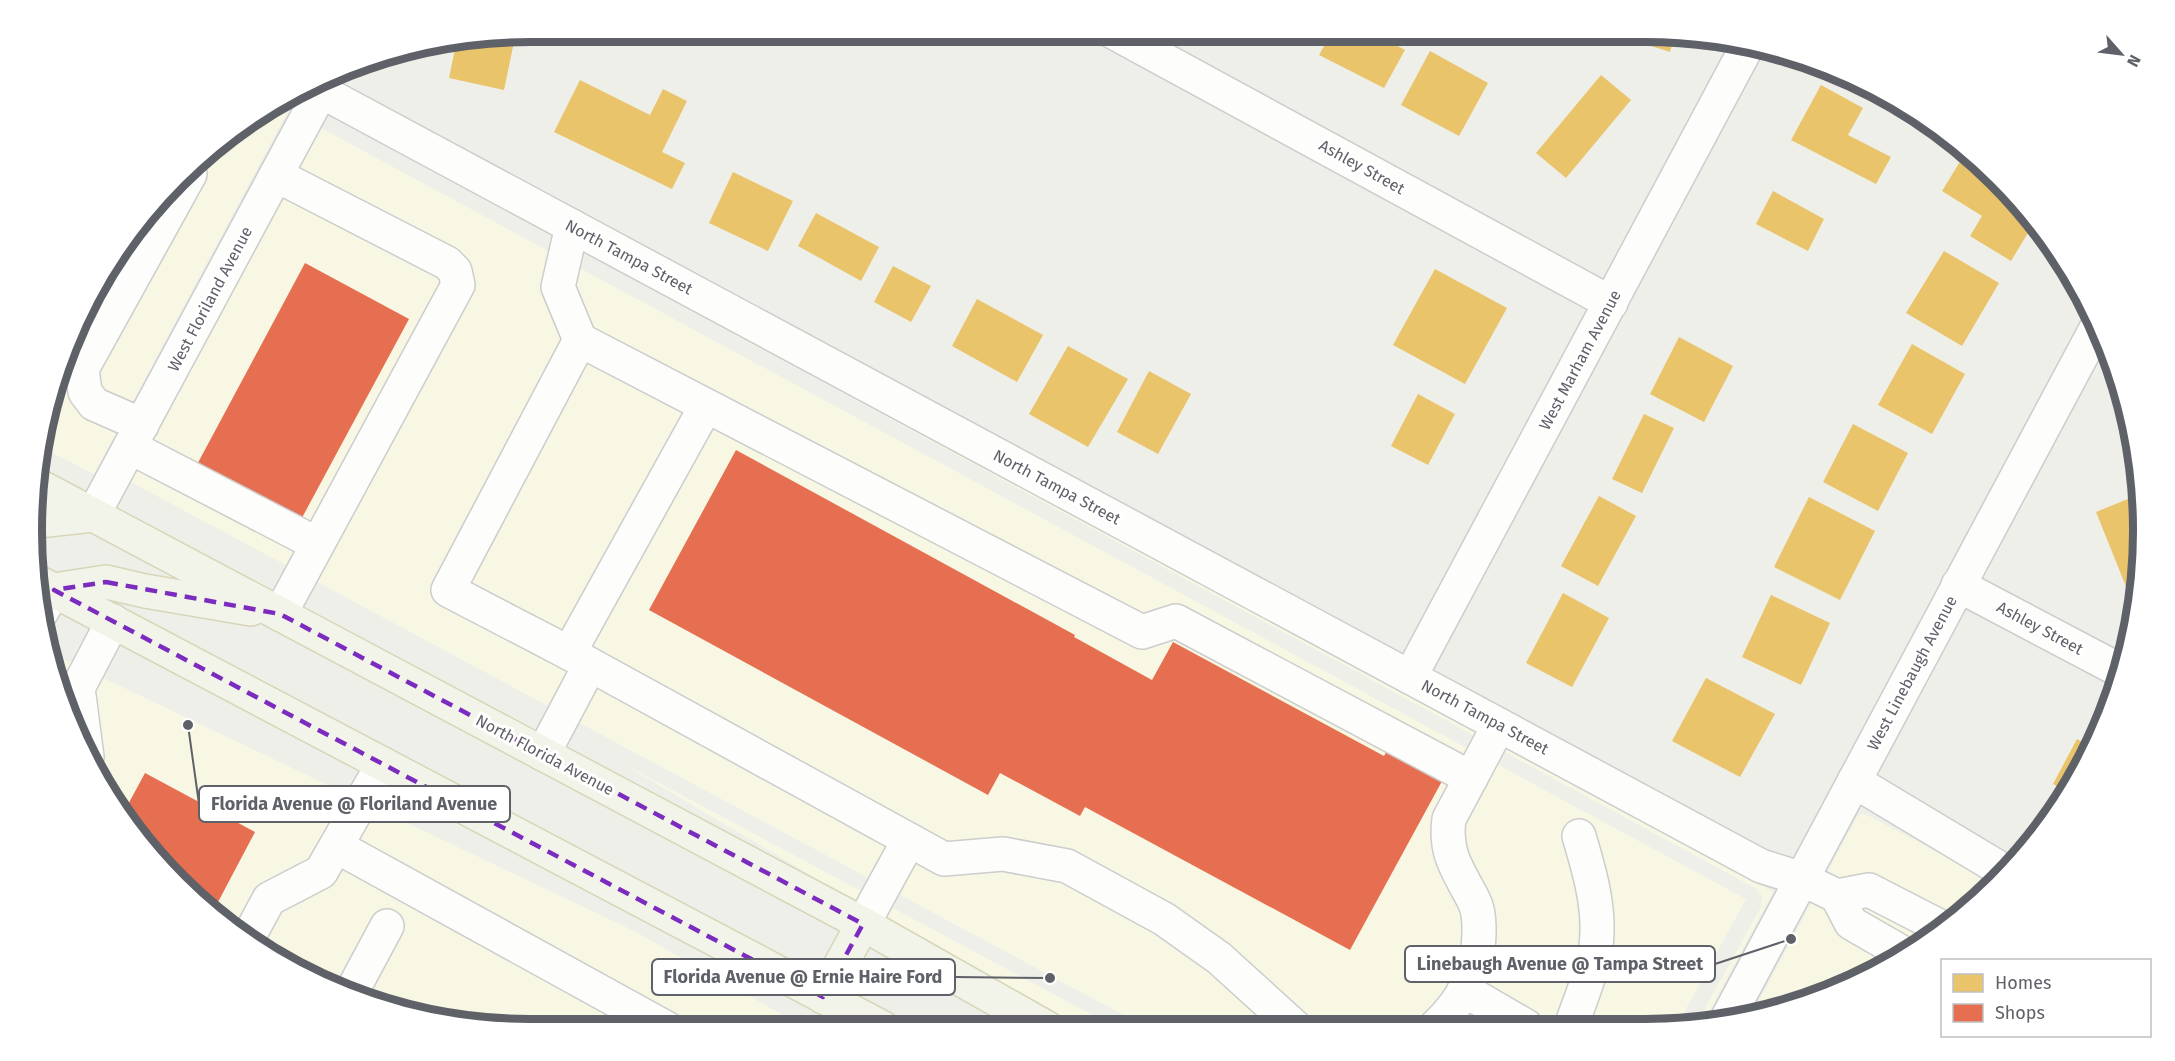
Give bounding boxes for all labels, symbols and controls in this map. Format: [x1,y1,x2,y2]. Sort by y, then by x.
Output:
north arrow [2091,24,2151,84]
text: N [2123,52,2145,70]
street label: Ashley Street [1316,136,1408,198]
street label: North Tampa Street [562,215,696,299]
street label: West Floriland Avenue [164,223,256,375]
street label: West Marham Avenue [1535,287,1625,433]
street label: North Tampa Street [990,445,1124,529]
street label: West Linebaugh Avenue [1863,592,1961,754]
street label: Ashley Street [1994,597,2087,659]
street label: North Tampa Street [1418,675,1552,759]
street label: North Florida Avenue [473,711,617,799]
callout: Florida Avenue @ Floriland Avenue [199,786,510,822]
text: Florida Avenue @ Floriland Avenue [211,793,497,815]
callout: Linebaugh Avenue @ Tampa Street [1405,946,1715,982]
text: Linebaugh Avenue @ Tampa Street [1417,953,1704,975]
callout: Florida Avenue @ Ernie Haire Ford [652,959,955,995]
legend [1941,959,2151,1037]
text: Florida Avenue @ Ernie Haire Ford [664,966,942,988]
text: Homes [1995,972,2051,994]
text: Shops [1995,1002,2045,1024]

